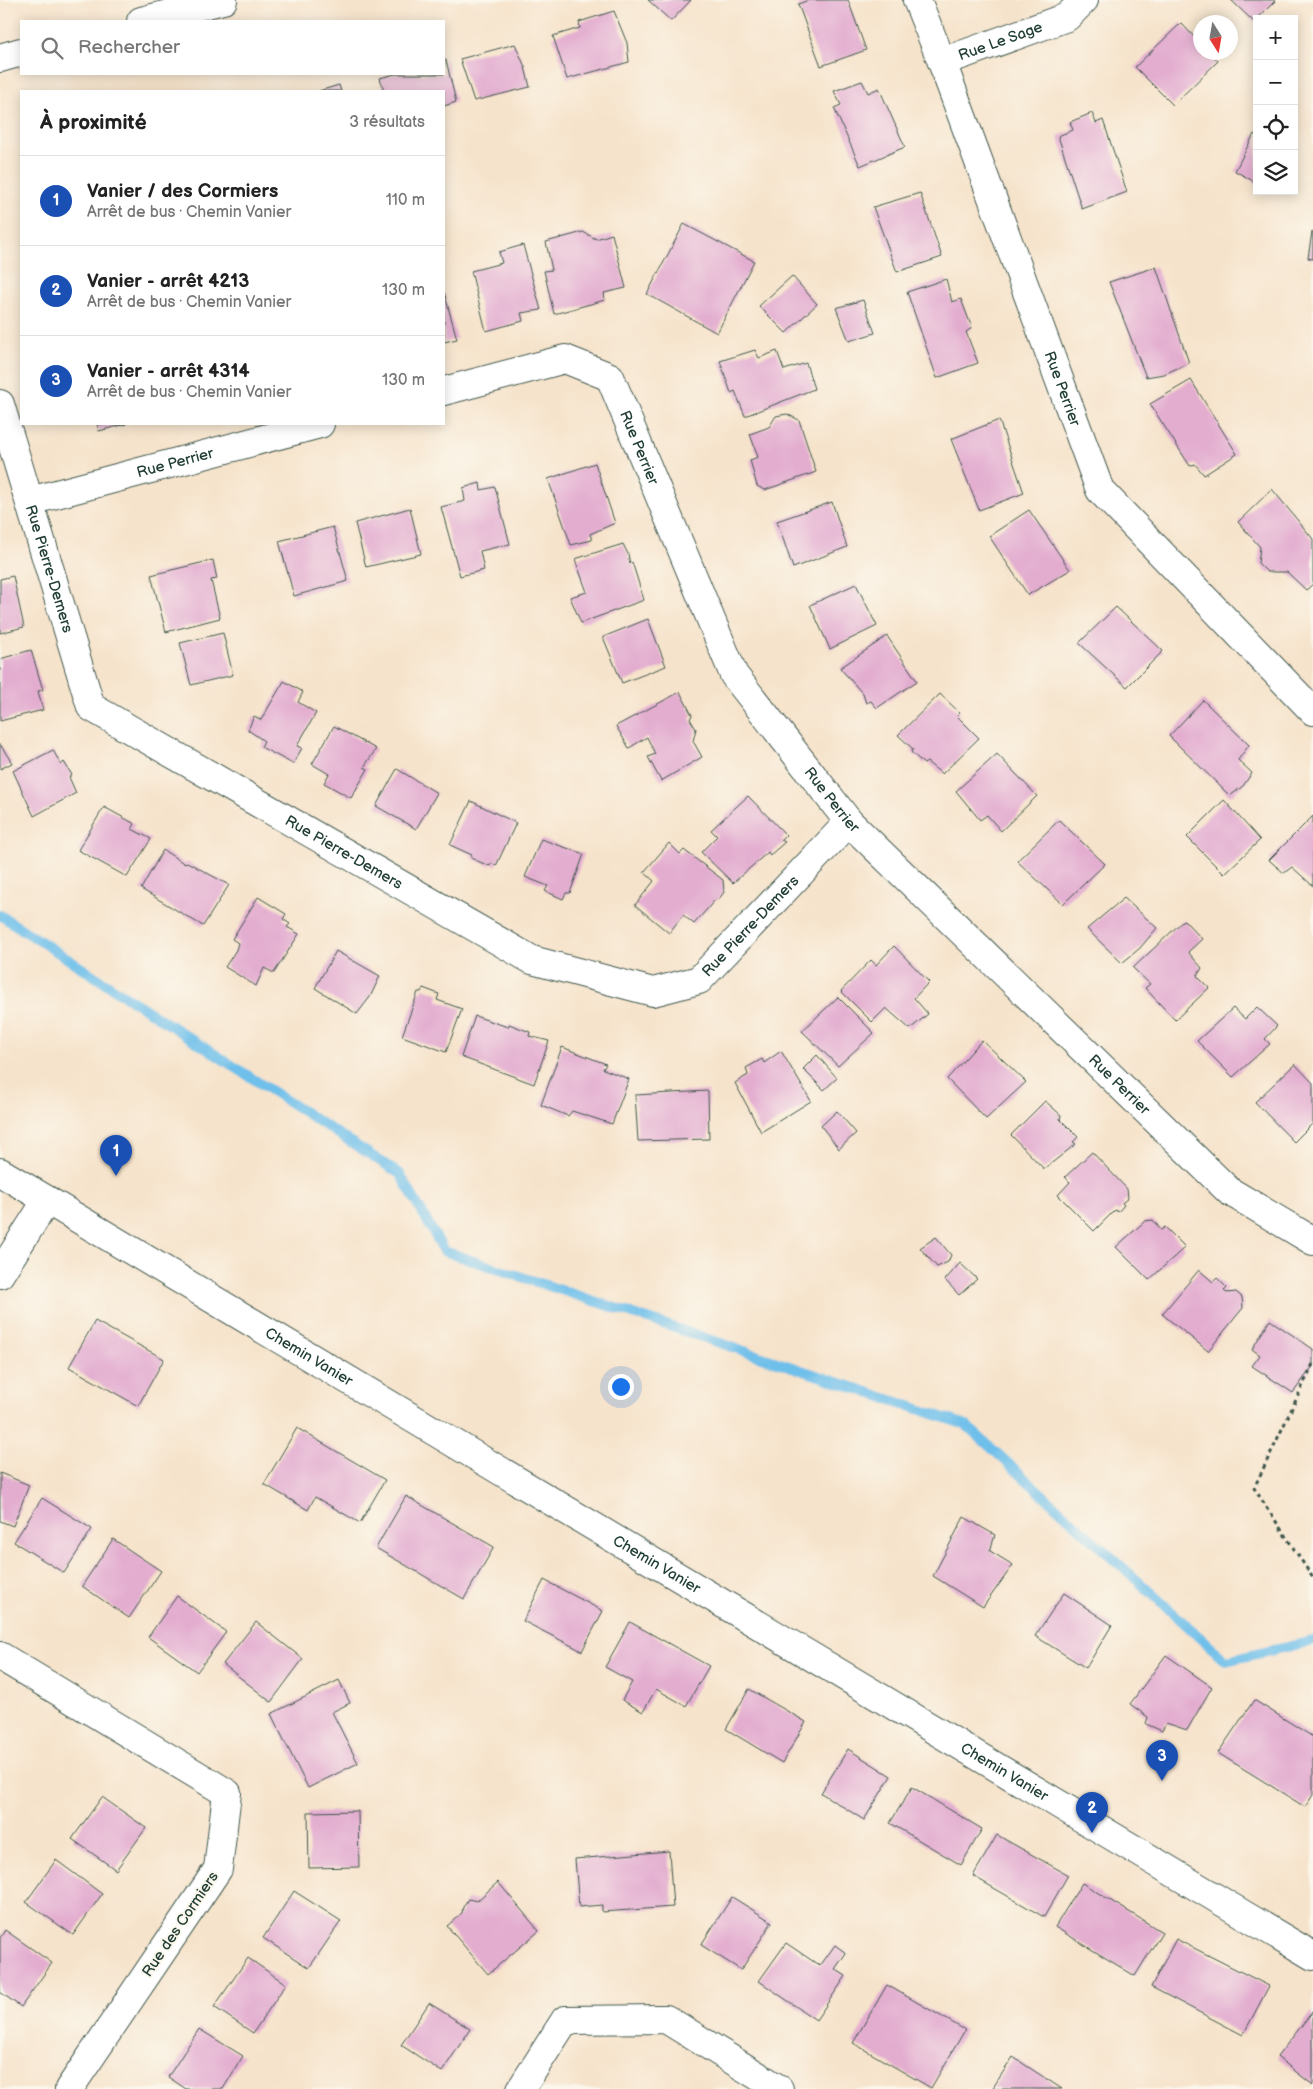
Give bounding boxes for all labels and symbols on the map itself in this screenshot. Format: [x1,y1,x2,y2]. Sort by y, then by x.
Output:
north arrow [1193,15,1238,60]
street label: Rue Le Sage [956,18,1045,65]
street label: Rue Perrier [1040,349,1085,429]
street label: Rue Perrier [615,408,663,488]
street label: Rue Perrier [135,444,216,482]
street label: Rue Pierre-Demers [21,503,77,636]
street label: Rue Perrier [800,763,864,837]
street label: Rue Pierre-Demers [281,811,406,894]
street label: Rue Pierre-Demers [698,871,804,981]
street label: Rue Perrier [1084,1051,1154,1120]
pin: 1 [100,1135,132,1176]
street label: Chemin Vanier [262,1324,357,1391]
your location [608,1374,634,1400]
street label: Chemin Vanier [609,1531,704,1598]
street label: Chemin Vanier [957,1739,1052,1806]
pin: 3 [1146,1740,1178,1781]
pin: 2 [1076,1792,1108,1833]
street label: Rue des Cormiers [138,1867,223,1981]

